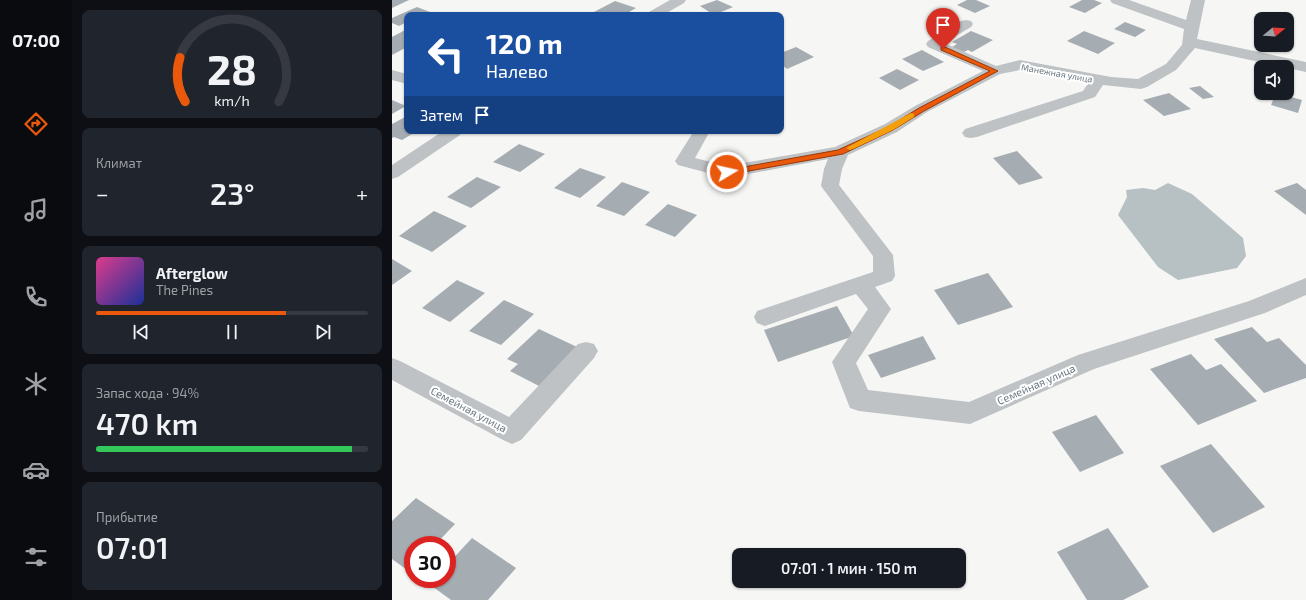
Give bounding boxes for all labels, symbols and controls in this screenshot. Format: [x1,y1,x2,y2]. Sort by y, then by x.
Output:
pin [926,8,960,49]
north arrow [1254,12,1294,52]
map controls [1254,12,1294,100]
icon: arrive [932,14,954,36]
text: 120 m [486,26,563,60]
icon: left [420,28,472,80]
text: 07:00 [12,29,60,51]
text: 28 [207,43,257,93]
text: Налево [486,60,548,82]
button: sound [1254,60,1294,100]
street label: Манежная улица [1020,61,1094,86]
text: km/h [214,92,250,109]
icon: arrive [471,104,493,126]
text: Затем [420,106,463,124]
icon: directions [22,110,50,138]
position arrow [706,151,748,193]
text: Климат [96,155,142,171]
text: 23° [210,175,255,211]
text: − [96,180,109,206]
text: + [356,180,368,206]
icon: music [22,196,50,224]
text: Afterglow [156,264,228,282]
text: The Pines [156,282,213,298]
icon: phone [22,283,50,311]
icon: previous [130,321,152,343]
icon: pause [221,321,243,343]
icon: next [312,321,334,343]
street label: Семейная улица [995,361,1078,408]
icon: climate [22,370,50,398]
street label: Семейная улица [428,383,509,435]
text: Запас хода · 94% [96,385,199,401]
text: 470 km [96,405,198,441]
icon: car [22,456,50,484]
text: Прибытие [96,509,158,525]
text: 07:01 [96,529,169,565]
speed limit sign: 30 [404,536,456,588]
icon: filters [22,543,50,571]
text: 07:01 · 1 мин · 150 m [781,559,917,577]

